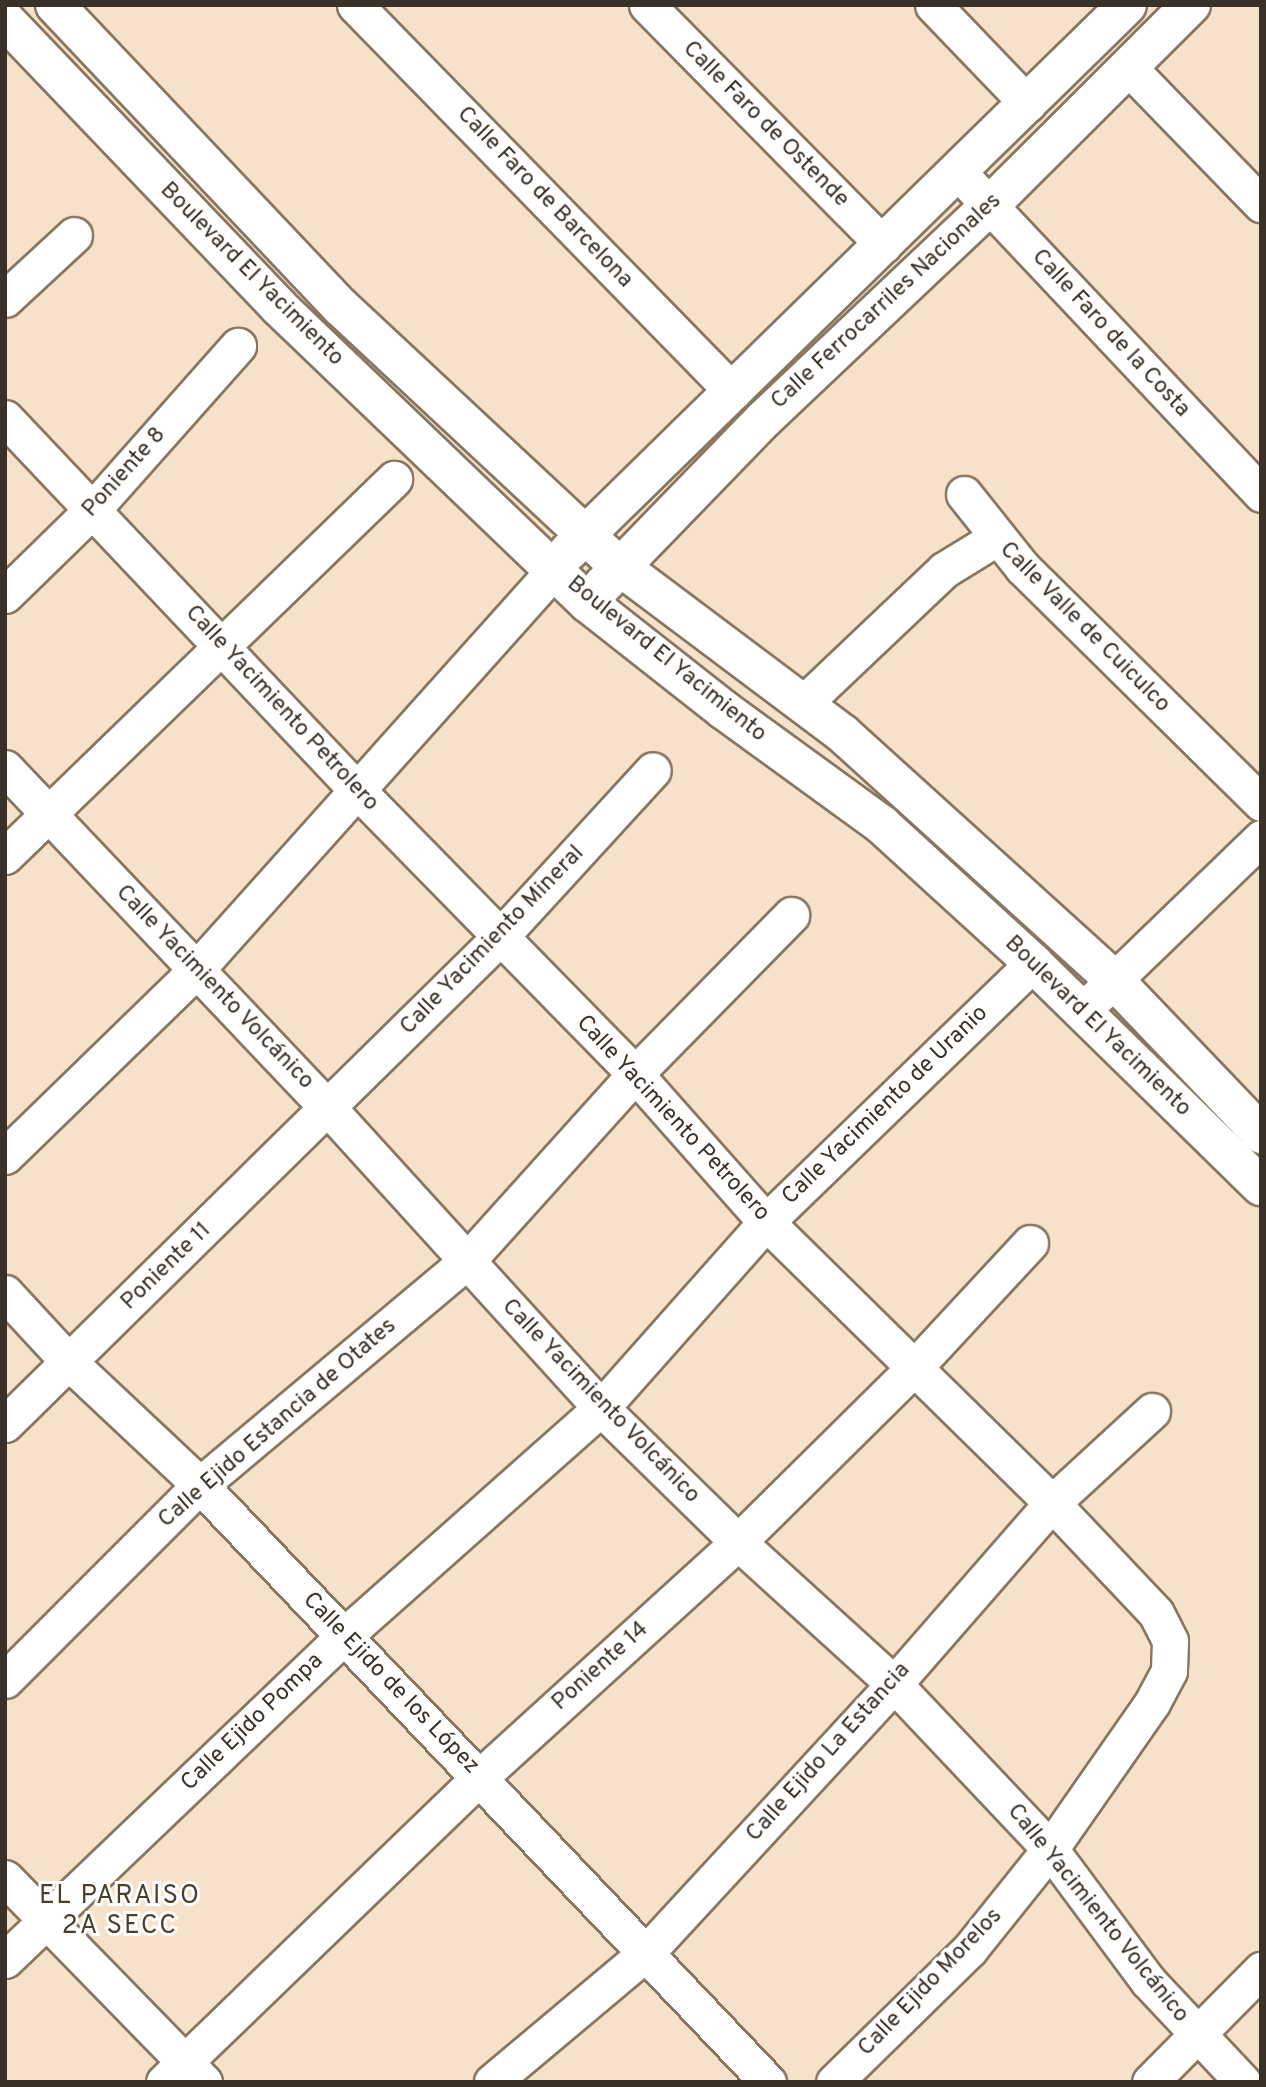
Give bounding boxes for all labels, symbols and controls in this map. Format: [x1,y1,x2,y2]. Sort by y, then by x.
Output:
street label: Calle Faro de Ostende [676,36,854,214]
street label: Calle Faro de Barcelona [450,102,638,294]
street label: Boulevard El Yacimiento [153,177,349,373]
street label: Calle Ferrocarriles Nacionales [766,188,1008,416]
street label: Calle Faro de la Costa [1025,244,1195,424]
street label: Poniente 8 [77,422,173,524]
street label: Calle Valle de Cuiculco [992,536,1176,720]
street label: Boulevard El Yacimiento [560,571,772,749]
street label: Calle Yacimiento Petrolero [178,600,384,818]
street label: Calle Yacimiento Mineral [395,840,591,1042]
street label: Calle Yacimiento Volcánico [108,879,320,1097]
street label: Boulevard El Yacimiento [998,930,1196,1124]
street label: Calle Yacimiento de Uranio [777,1000,995,1212]
street label: Calle Yacimiento Petrolero [569,1010,775,1228]
street label: Poniente 11 [116,1217,218,1317]
street label: Calle Yacimiento Volcánico [494,1293,706,1511]
street label: Calle Ejido Estancia de Otates [154,1313,402,1535]
street label: Calle Ejido de los López [296,1587,484,1781]
street label: Poniente 14 [547,1617,655,1717]
street label: Calle Ejido Pompa [176,1648,330,1798]
street label: Calle Ejido La Estancia [741,1658,917,1848]
street label: Calle Yacimiento Volcánico [1000,1798,1194,2030]
district label: EL PARAISO 2A SECC [40,1881,200,1942]
street label: Calle Ejido Morelos [853,1903,1009,2063]

